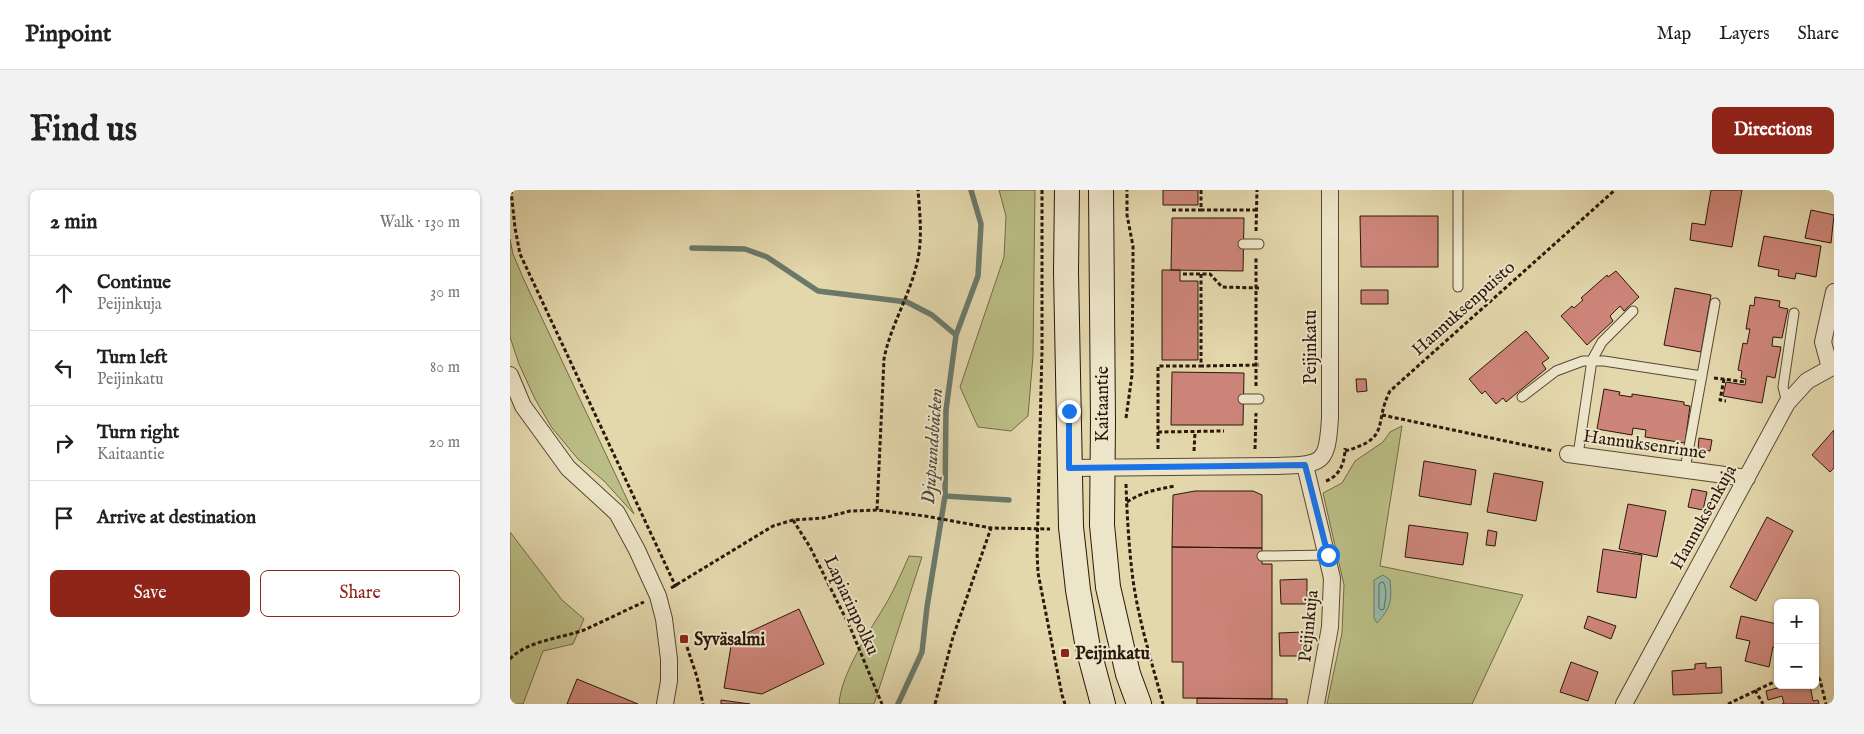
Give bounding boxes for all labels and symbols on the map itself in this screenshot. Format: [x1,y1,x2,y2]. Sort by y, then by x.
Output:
street label: Hannuksenpuisto [1407,256,1521,362]
street label: Peijinkatu [1300,310,1323,384]
street label: Kaitaantie [1092,366,1115,442]
water label: Djupsundsbäcken [917,387,949,505]
route end [1058,400,1081,423]
street label: Hannuksenrinne [1582,425,1708,466]
street label: Hannuksenkuja [1666,461,1743,574]
route start [1317,544,1340,567]
street label: Lapiarinpolku [818,552,884,659]
street label: Peijinkuja [1294,589,1325,664]
place label: Syväsalmi [694,629,766,652]
marker: Syväsalmi [678,633,690,645]
place label: Peijinkatu [1075,643,1150,666]
marker: Peijinkatu [1059,647,1071,659]

